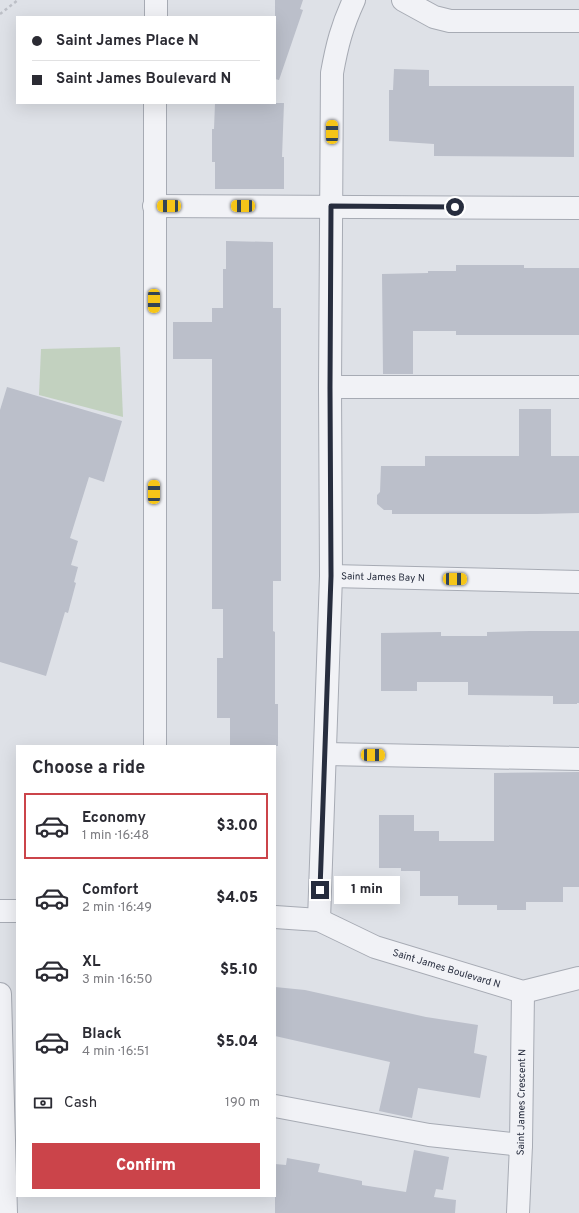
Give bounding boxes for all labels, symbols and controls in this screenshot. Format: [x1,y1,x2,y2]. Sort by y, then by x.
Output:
text: Saint James Place N [56,32,199,51]
text: Saint James Boulevard N [56,70,231,89]
car [326,120,338,144]
route start [446,198,464,216]
car [157,200,181,212]
car [231,200,255,212]
car [148,289,160,313]
car [148,480,160,504]
street label: Saint James Bay N [341,570,425,585]
car [443,573,467,585]
car [361,749,385,761]
text: Choose a ride [32,757,145,780]
icon: car [34,808,70,844]
text: Economy [82,809,146,828]
text: $3.00 [217,817,258,836]
text: 1 min · 16:48 [82,828,149,844]
callout: 1 min [334,876,400,904]
icon: car [34,880,70,916]
text: Comfort [82,881,139,900]
route end [311,881,329,899]
text: 1 min [351,882,383,898]
text: $4.05 [216,889,258,908]
text: 2 min · 16:49 [82,900,152,916]
street label: Saint James Boulevard N [391,946,502,991]
icon: car [34,952,70,988]
text: XL [82,953,100,972]
text: $5.10 [220,961,258,980]
text: 3 min · 16:50 [82,972,153,988]
icon: car [34,1024,70,1060]
text: Black [82,1025,122,1044]
text: $5.04 [216,1033,258,1052]
text: 4 min · 16:51 [82,1044,149,1060]
street label: Saint James Crescent N [514,1049,529,1156]
icon: cash [32,1092,54,1114]
text: Cash [64,1094,97,1113]
text: 190 m [225,1095,260,1111]
button: Confirm [32,1143,260,1189]

